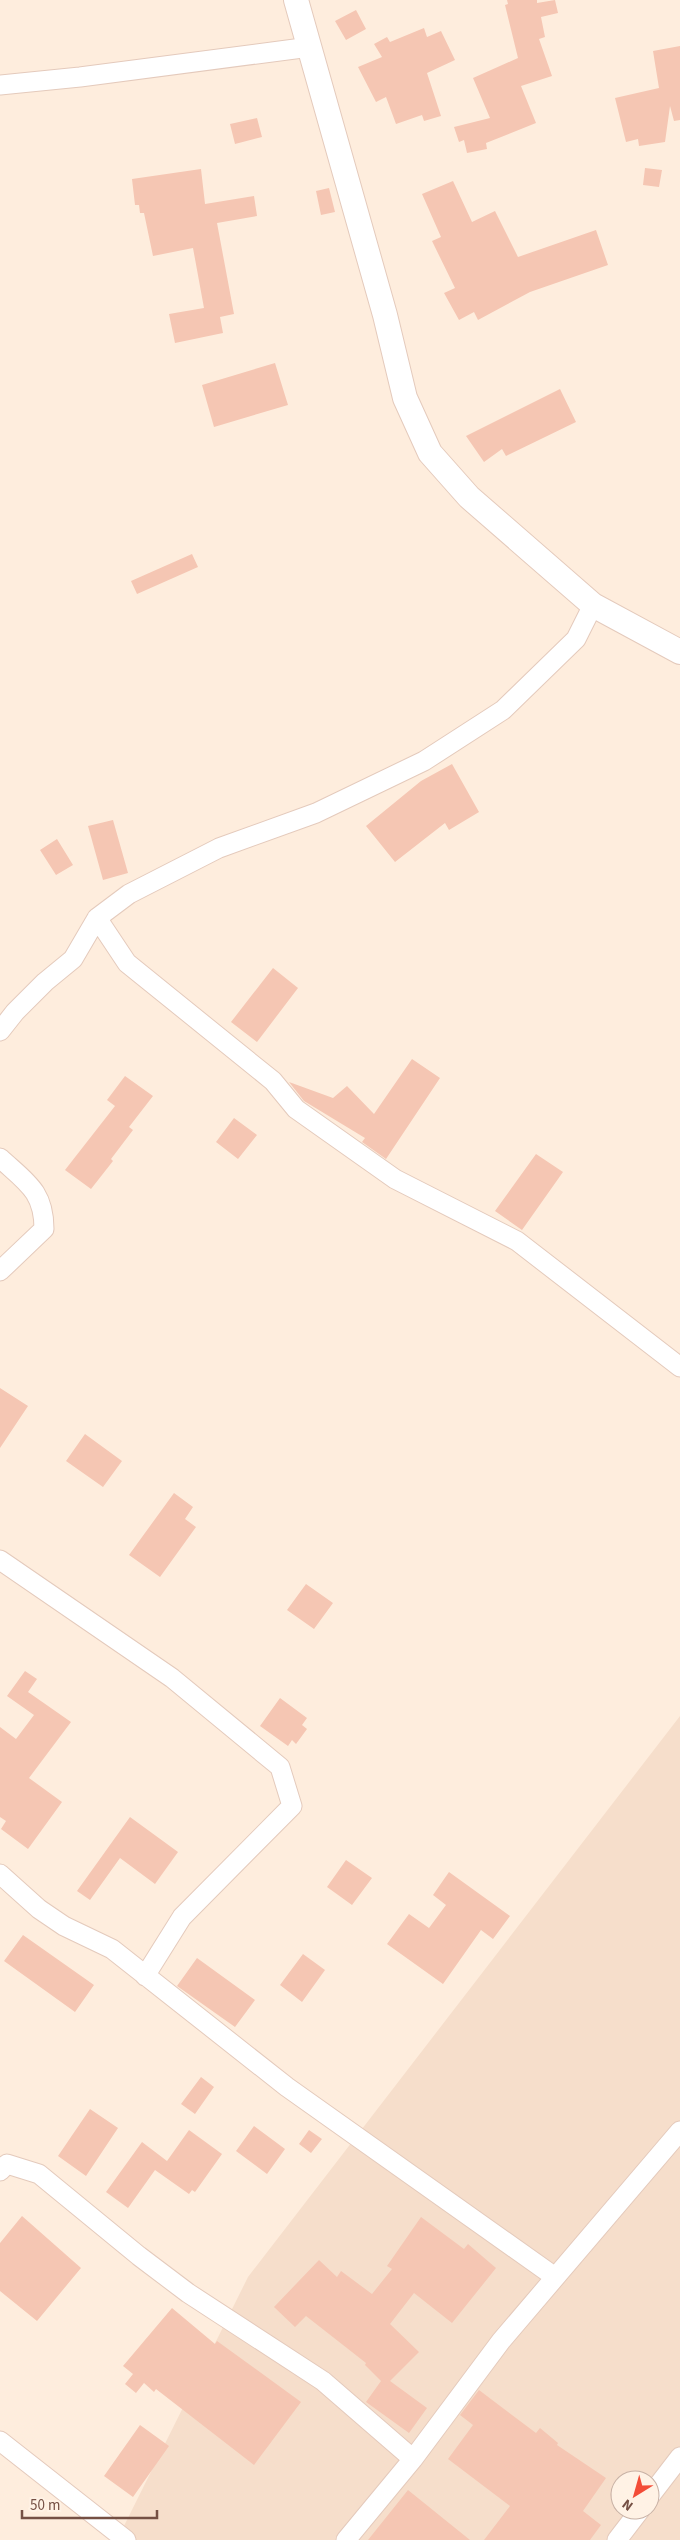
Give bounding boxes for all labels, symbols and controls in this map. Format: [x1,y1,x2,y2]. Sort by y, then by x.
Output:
north arrow [610,2470,660,2520]
scale bar [22,2488,158,2520]
text: N [618,2494,638,2515]
text: 50 m [30,2495,60,2516]

